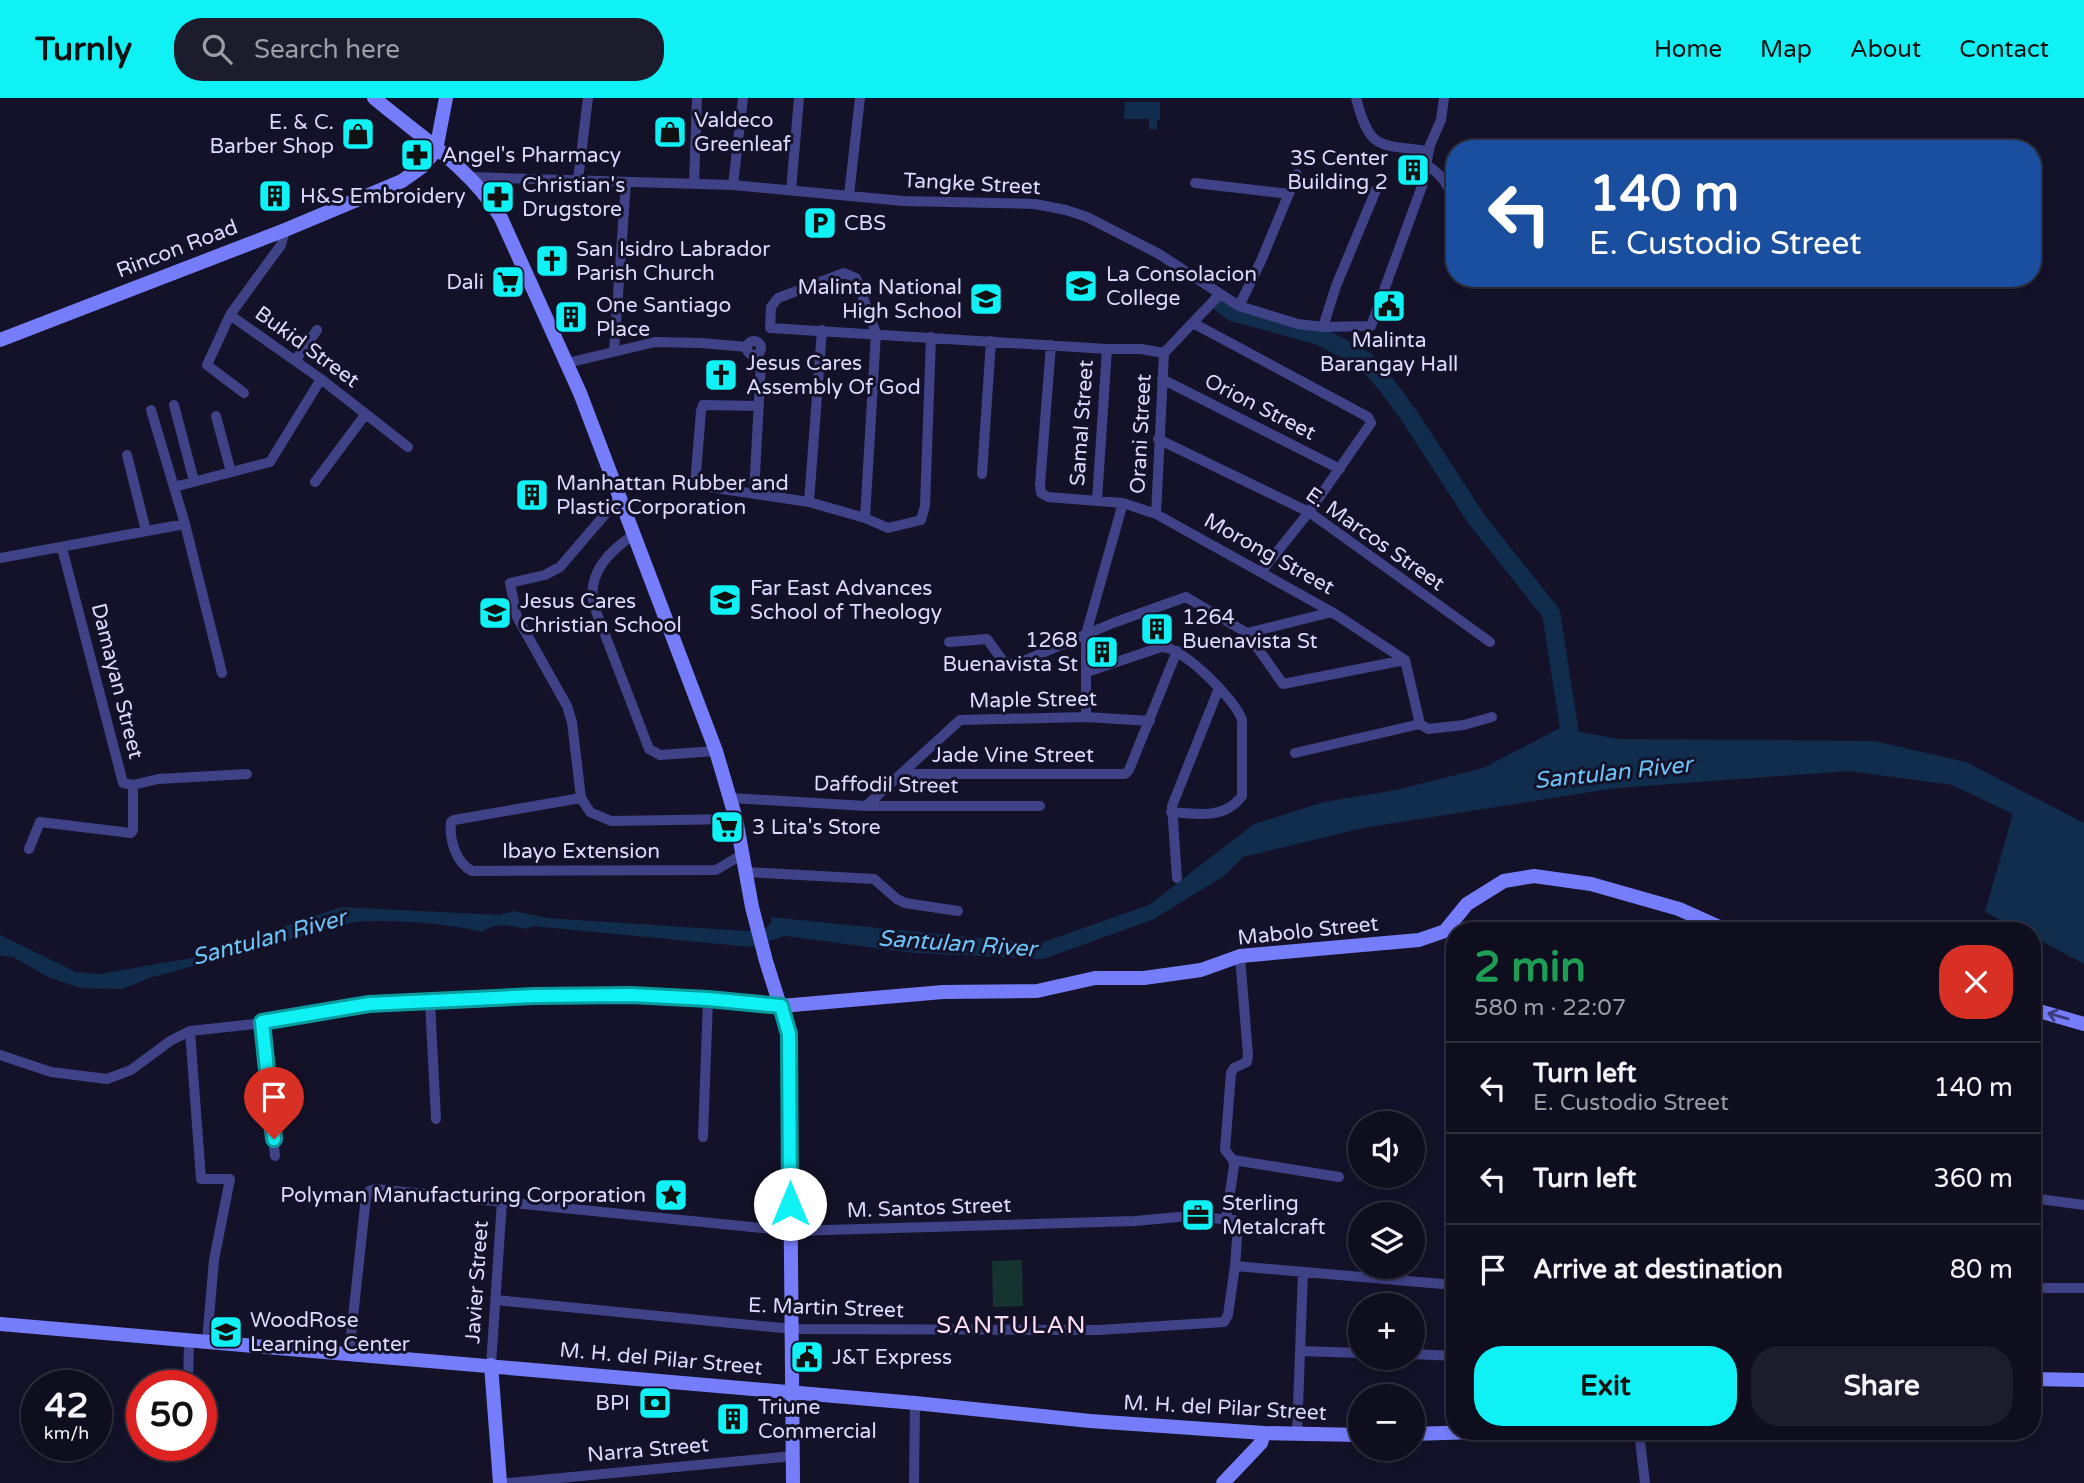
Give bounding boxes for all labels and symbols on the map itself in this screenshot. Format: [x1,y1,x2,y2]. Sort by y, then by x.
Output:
place label: Valdeco Greenleaf [694,108,791,157]
place label: E. & C. Barber Shop [209,110,334,159]
shop icon: Valdeco Greenleaf [651,113,689,151]
shop icon: E. & C. Barber Shop [339,115,377,153]
pharmacy icon: Angel's Pharmacy [398,136,436,174]
place label: Angel's Pharmacy [442,143,621,168]
place label: 3S Center Building 2 [1287,146,1388,195]
building icon: 3S Center Building 2 [1394,151,1432,189]
street label: Tangke Street [903,168,1041,200]
place label: Christian's Drugstore [522,173,625,222]
building icon: H&S Embroidery [256,177,294,215]
pharmacy icon: Christian's Drugstore [479,178,517,216]
place label: H&S Embroidery [300,184,466,209]
parking icon: CBS [801,204,839,242]
place label: CBS [844,211,886,236]
street label: Rincon Road [113,214,241,284]
place label: San Isidro Labrador Parish Church [576,237,770,286]
church icon: San Isidro Labrador Parish Church [533,242,571,280]
place label: La Consolacion College [1106,262,1257,311]
supermarket icon: Dali [489,263,527,301]
school or university icon: La Consolacion College [1062,267,1100,305]
place label: Dali [446,270,484,295]
place label: Malinta National High School [797,275,962,324]
school or university icon: Malinta National High School [967,280,1005,318]
public building icon: Malinta Barangay Hall [1370,287,1408,325]
place label: One Santiago Place [596,293,731,342]
building icon: One Santiago Place [552,298,590,336]
street label: Bukid Street [250,301,364,393]
place label: Malinta Barangay Hall [1320,328,1458,377]
place label: Jesus Cares Assembly Of God [746,351,921,400]
church icon: Jesus Cares Assembly Of God [702,356,740,394]
street label: Samal Street [1065,359,1099,487]
street label: Orion Street [1200,368,1320,446]
street label: Orani Street [1125,373,1157,495]
place label: Manhattan Rubber and Plastic Corporation [556,471,789,520]
building icon: Manhattan Rubber and Plastic Corporation [513,476,551,514]
street label: E. Marcos Street [1301,482,1449,596]
street label: Morong Street [1200,508,1338,600]
place label: Far East Advances School of Theology [750,576,942,625]
school or university icon: Far East Advances School of Theology [706,581,744,619]
place label: Jesus Cares Christian School [520,589,682,638]
school or university icon: Jesus Cares Christian School [476,594,514,632]
street label: Damayan Street [86,601,148,761]
place label: 1264 Buenavista St [1182,605,1318,654]
building icon: 1264 Buenavista St [1138,610,1176,648]
place label: 1268 Buenavista St [942,628,1078,677]
building icon: 1268 Buenavista St [1083,633,1121,671]
street label: Maple Street [969,686,1097,714]
street label: Jade Vine Street [932,743,1094,768]
water label: Santulan River [1533,750,1696,795]
street label: Daffodil Street [813,771,959,799]
supermarket icon: 3 Lita's Store [708,808,746,846]
place label: 3 Lita's Store [752,815,881,840]
street label: Ibayo Extension [502,839,660,864]
water label: Santulan River [189,903,352,972]
street label: Mabolo Street [1236,911,1380,951]
water label: Santulan River [877,925,1040,964]
one-way arrow [2047,1009,2069,1022]
pin [244,1067,304,1139]
position arrow [753,1167,827,1241]
place icon: Polyman Manufacturing Corporation [652,1176,690,1214]
place label: Polyman Manufacturing Corporation [280,1183,646,1208]
place label: Sterling Metalcraft [1222,1191,1326,1240]
street label: M. Santos Street [846,1193,1012,1223]
office icon: Sterling Metalcraft [1179,1196,1217,1234]
street label: Javier Street [460,1220,494,1344]
street label: E. Martin Street [748,1293,904,1323]
place label: WoodRose Learning Center [250,1308,410,1357]
district label: SANTULAN [936,1311,1088,1340]
school or university icon: WoodRose Learning Center [207,1313,245,1351]
street label: M. H. del Pilar Street [559,1338,763,1380]
public building icon: J&T Express [788,1338,826,1376]
place label: J&T Express [832,1345,952,1370]
speed limit sign: 50 [126,1370,217,1461]
bank icon: BPI [636,1384,674,1422]
street label: M. H. del Pilar Street [1123,1390,1327,1426]
place label: BPI [595,1391,630,1416]
place label: Triune Commercial [758,1395,877,1444]
building icon: Triune Commercial [714,1400,752,1438]
street label: Narra Street [586,1432,710,1468]

